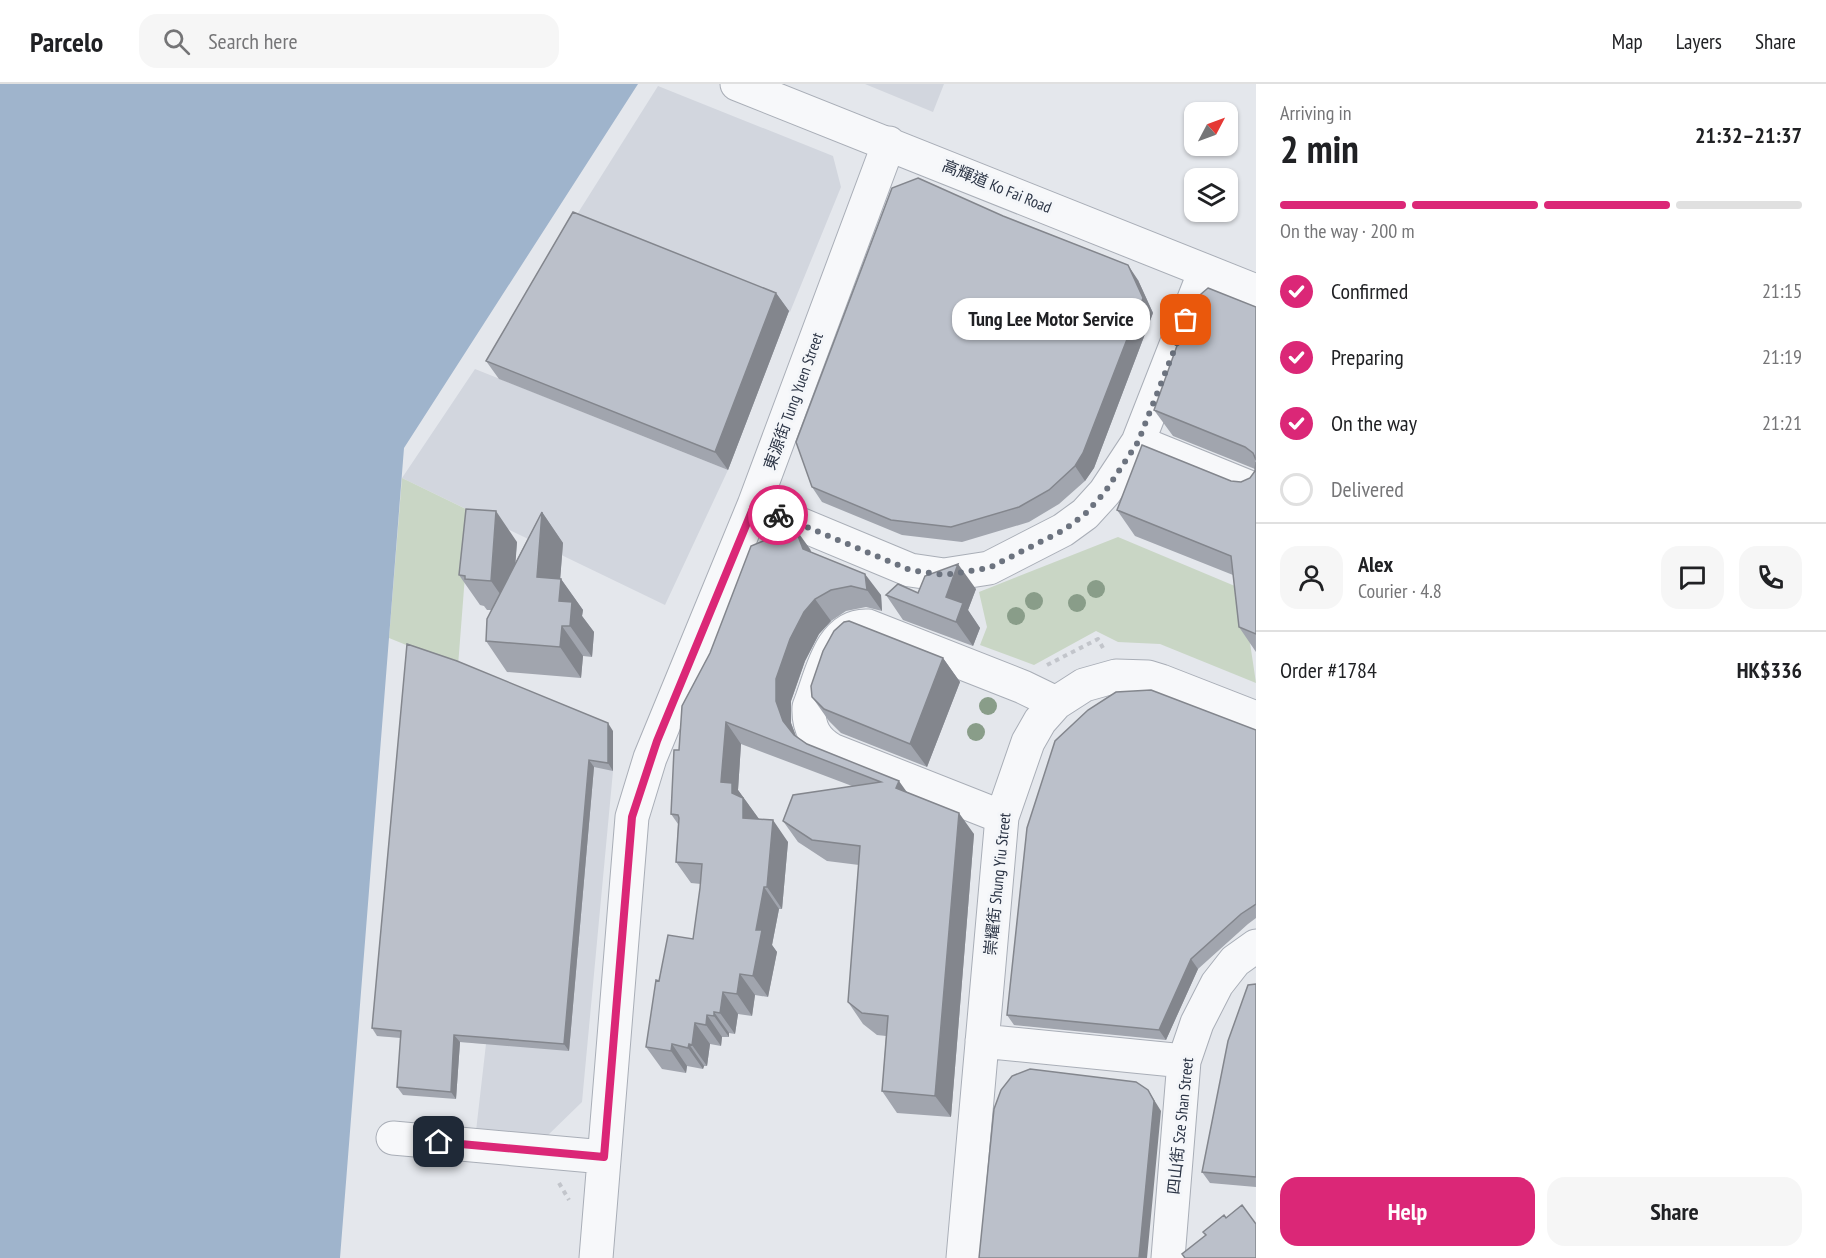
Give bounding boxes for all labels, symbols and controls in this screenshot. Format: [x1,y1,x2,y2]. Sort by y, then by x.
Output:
search box [139,14,559,68]
text: Parcelo [30,23,103,60]
icon: search [160,25,193,58]
text: Search here [208,27,298,55]
text: Map [1612,28,1643,55]
text: Layers [1676,28,1722,55]
text: Share [1755,28,1796,55]
text: Arriving in [1280,100,1352,126]
north arrow [1184,102,1238,156]
map controls [1184,102,1238,222]
text: 21:32–21:37 [1695,121,1802,149]
text: 2 min [1280,123,1359,174]
street label: 高輝道 Ko Fai Road [939,155,1055,217]
button: layers [1184,168,1238,222]
text: On the way · 200 m [1280,218,1415,244]
icon: check [1280,275,1313,308]
text: Confirmed [1331,277,1408,305]
text: 21:15 [1762,278,1802,304]
pin [1160,294,1211,345]
callout: Tung Lee Motor Service [952,299,1150,341]
icon: bag [1169,303,1202,336]
text: Tung Lee Motor Service [968,306,1134,332]
street label: 東源街 Tung Yuen Street [759,329,827,472]
icon: check [1280,341,1313,374]
text: Preparing [1331,343,1404,371]
text: 21:19 [1762,344,1802,370]
icon: check [1280,407,1313,440]
text: On the way [1331,409,1417,437]
text: 21:21 [1762,410,1802,436]
text: Delivered [1331,475,1404,503]
courier [748,485,808,545]
icon: bike [762,499,795,532]
button: person [1280,546,1343,609]
button: chat [1661,546,1724,609]
button: phone [1739,546,1802,609]
text: Alex [1358,550,1393,578]
text: Courier · 4.8 [1358,578,1442,604]
text: Order #1784 [1280,656,1377,684]
text: HK$336 [1737,656,1802,684]
street label: 崇耀街 Shung Yiu Street [980,811,1015,956]
street label: 四山街 Sze Shan Street [1163,1056,1197,1195]
pin [413,1116,464,1167]
icon: home [422,1125,455,1158]
button: Help [1280,1177,1535,1246]
button: Share [1547,1177,1802,1246]

